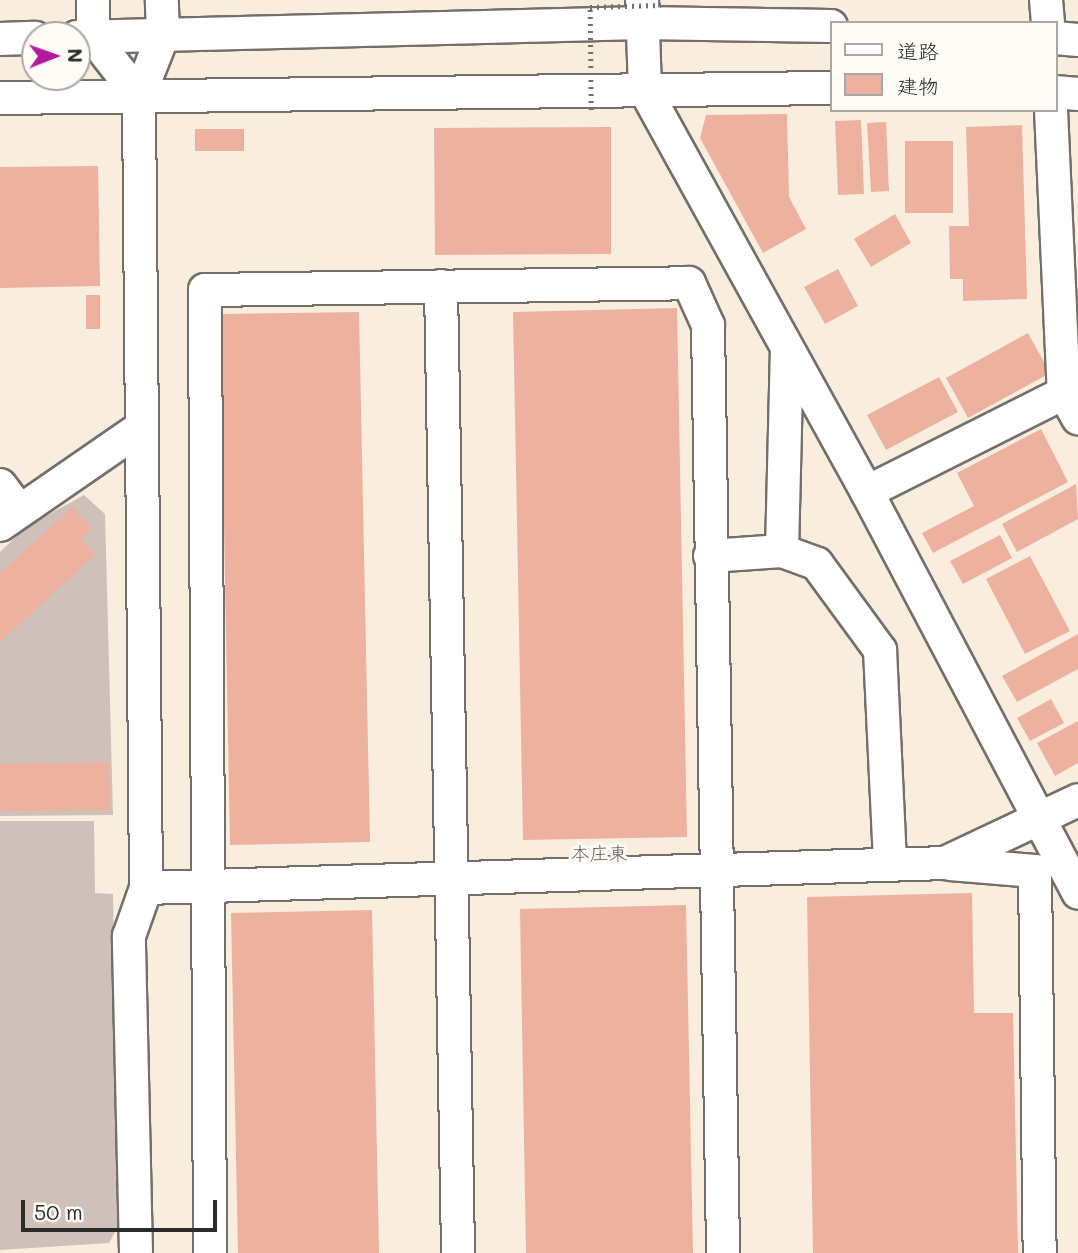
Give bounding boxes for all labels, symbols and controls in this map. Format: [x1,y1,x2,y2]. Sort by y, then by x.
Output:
north arrow [21,21,91,91]
legend [830,21,1057,112]
text: 道路 [897,37,939,64]
text: N [63,48,88,63]
text: 建物 [897,72,939,99]
district label: 本庄東 [571,842,627,864]
scale bar [24,1186,220,1230]
text: 50 m [34,1198,83,1225]

